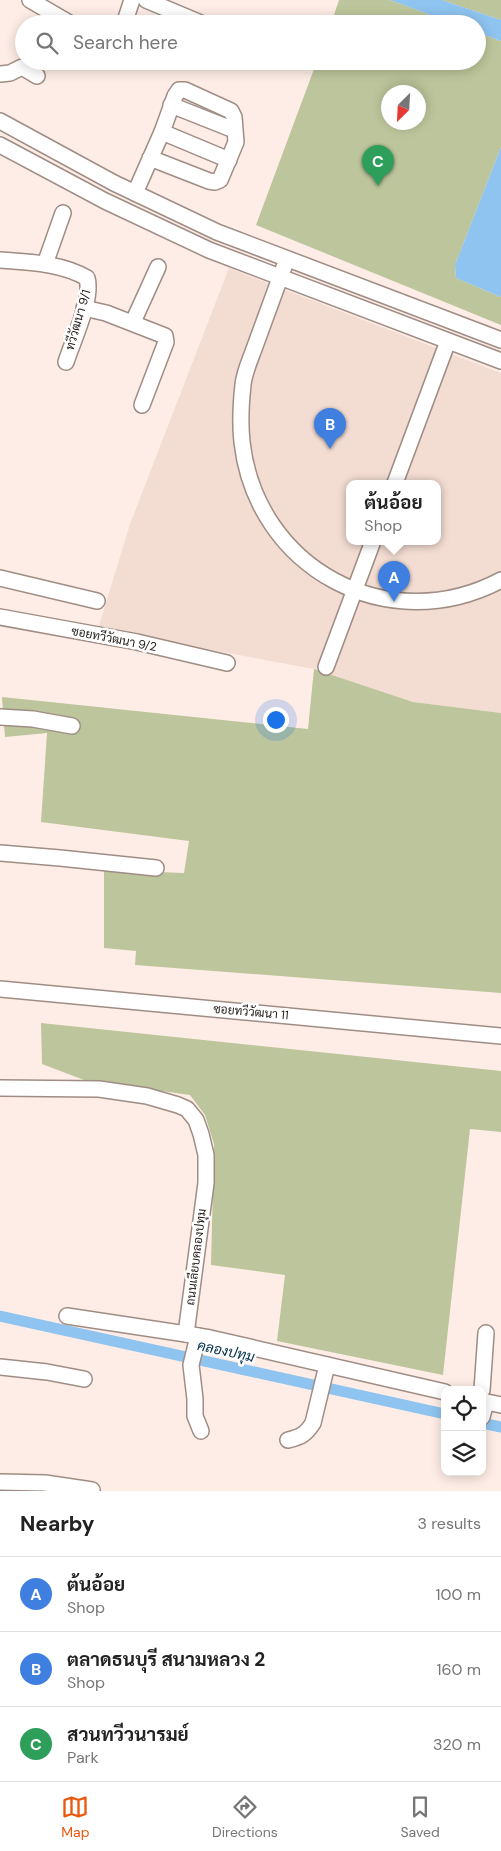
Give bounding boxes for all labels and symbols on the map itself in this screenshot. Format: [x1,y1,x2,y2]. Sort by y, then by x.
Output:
north arrow [381,85,426,130]
pin: C [362,145,394,186]
street label: ทวีวัฒนา 9/1 [62,288,94,352]
pin: B [314,408,346,449]
pin: A [378,561,410,602]
street label: ซอยทวีวัฒนา 9/2 [70,623,158,655]
your location [263,707,289,733]
street label: ซอยทวีวัฒนา 11 [213,1001,289,1023]
street label: ถนนเลียบคลองปทุม [182,1208,211,1306]
water label: คลองปทุม [196,1336,257,1367]

